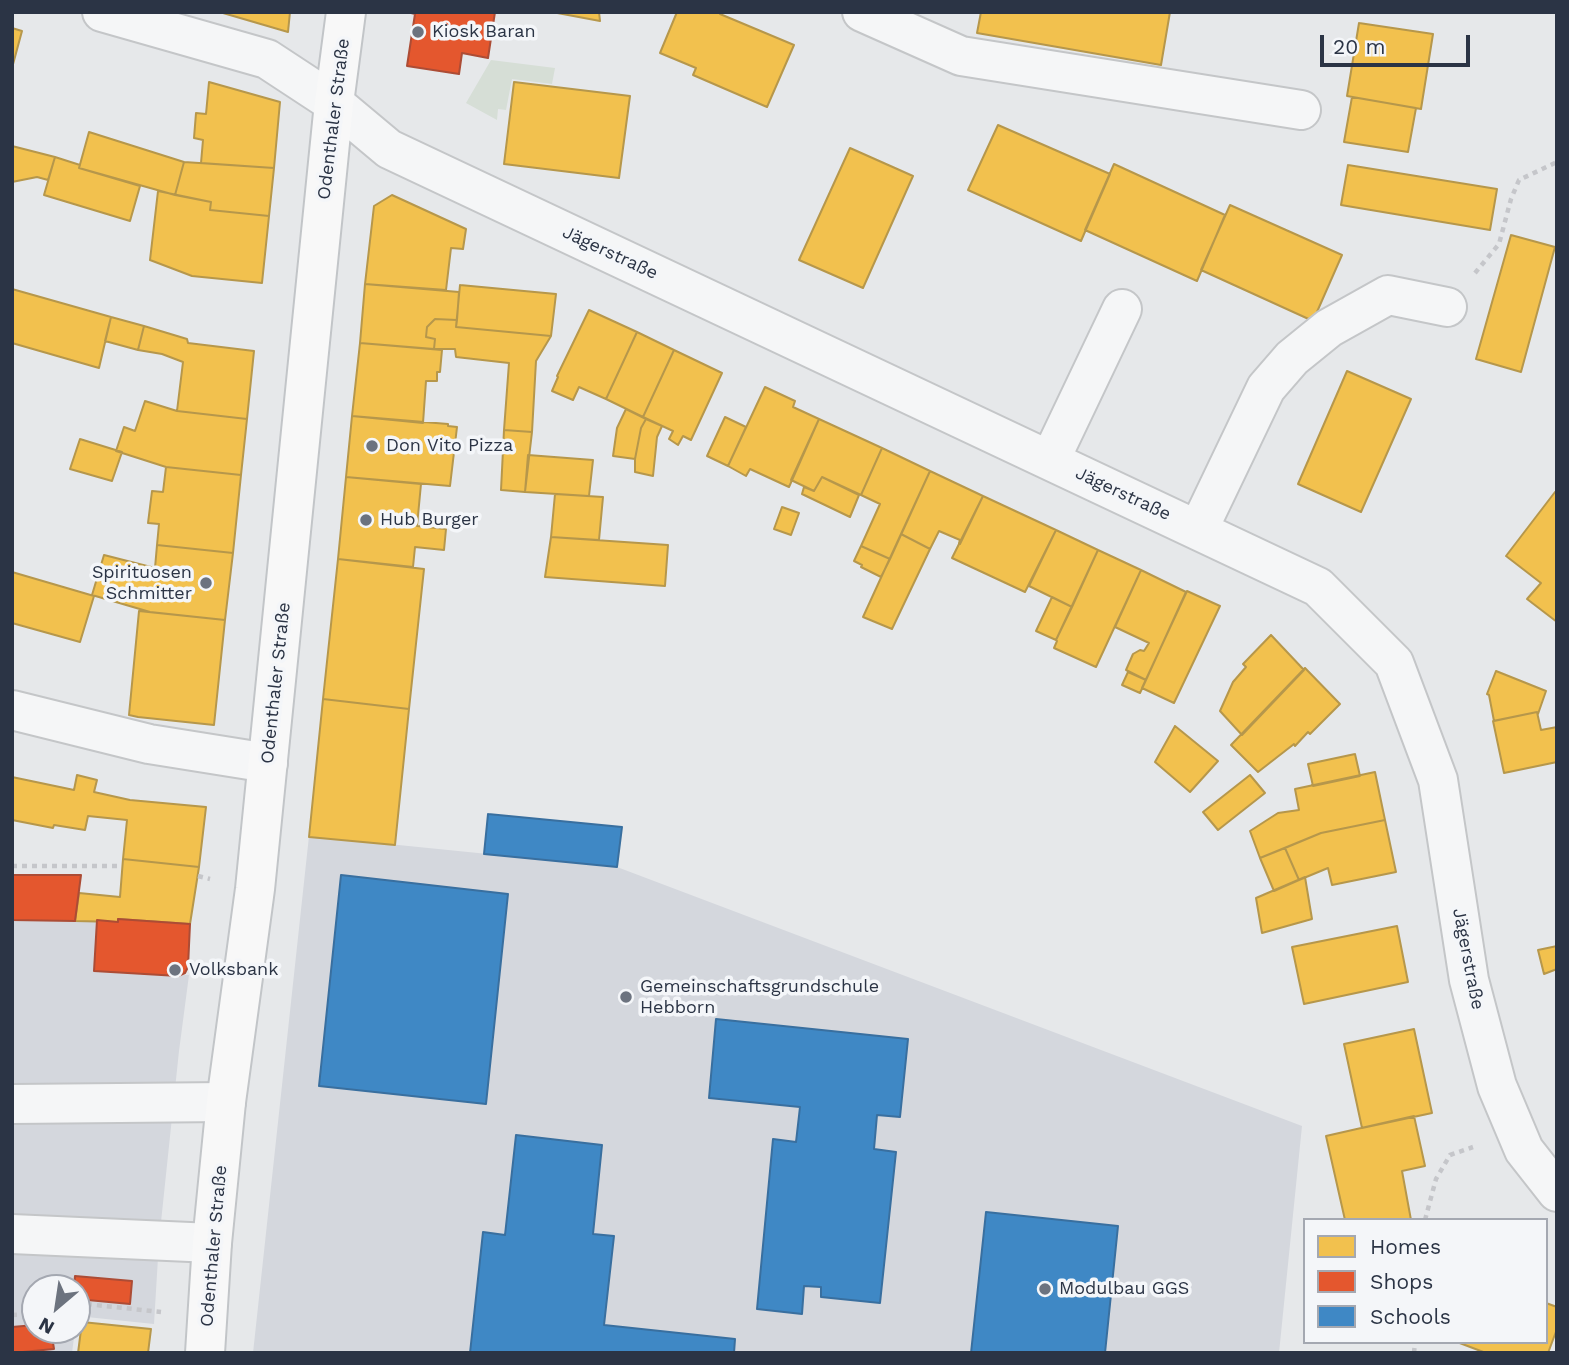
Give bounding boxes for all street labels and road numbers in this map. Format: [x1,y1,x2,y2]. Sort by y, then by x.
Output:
street label: Odenthaler Straße [313,37,355,201]
street label: Jägerstraße [559,221,661,285]
street label: Jägerstraße [1072,462,1174,526]
street label: Odenthaler Straße [257,601,295,765]
street label: Jägerstraße [1448,906,1488,1012]
street label: Odenthaler Straße [196,1164,232,1328]

